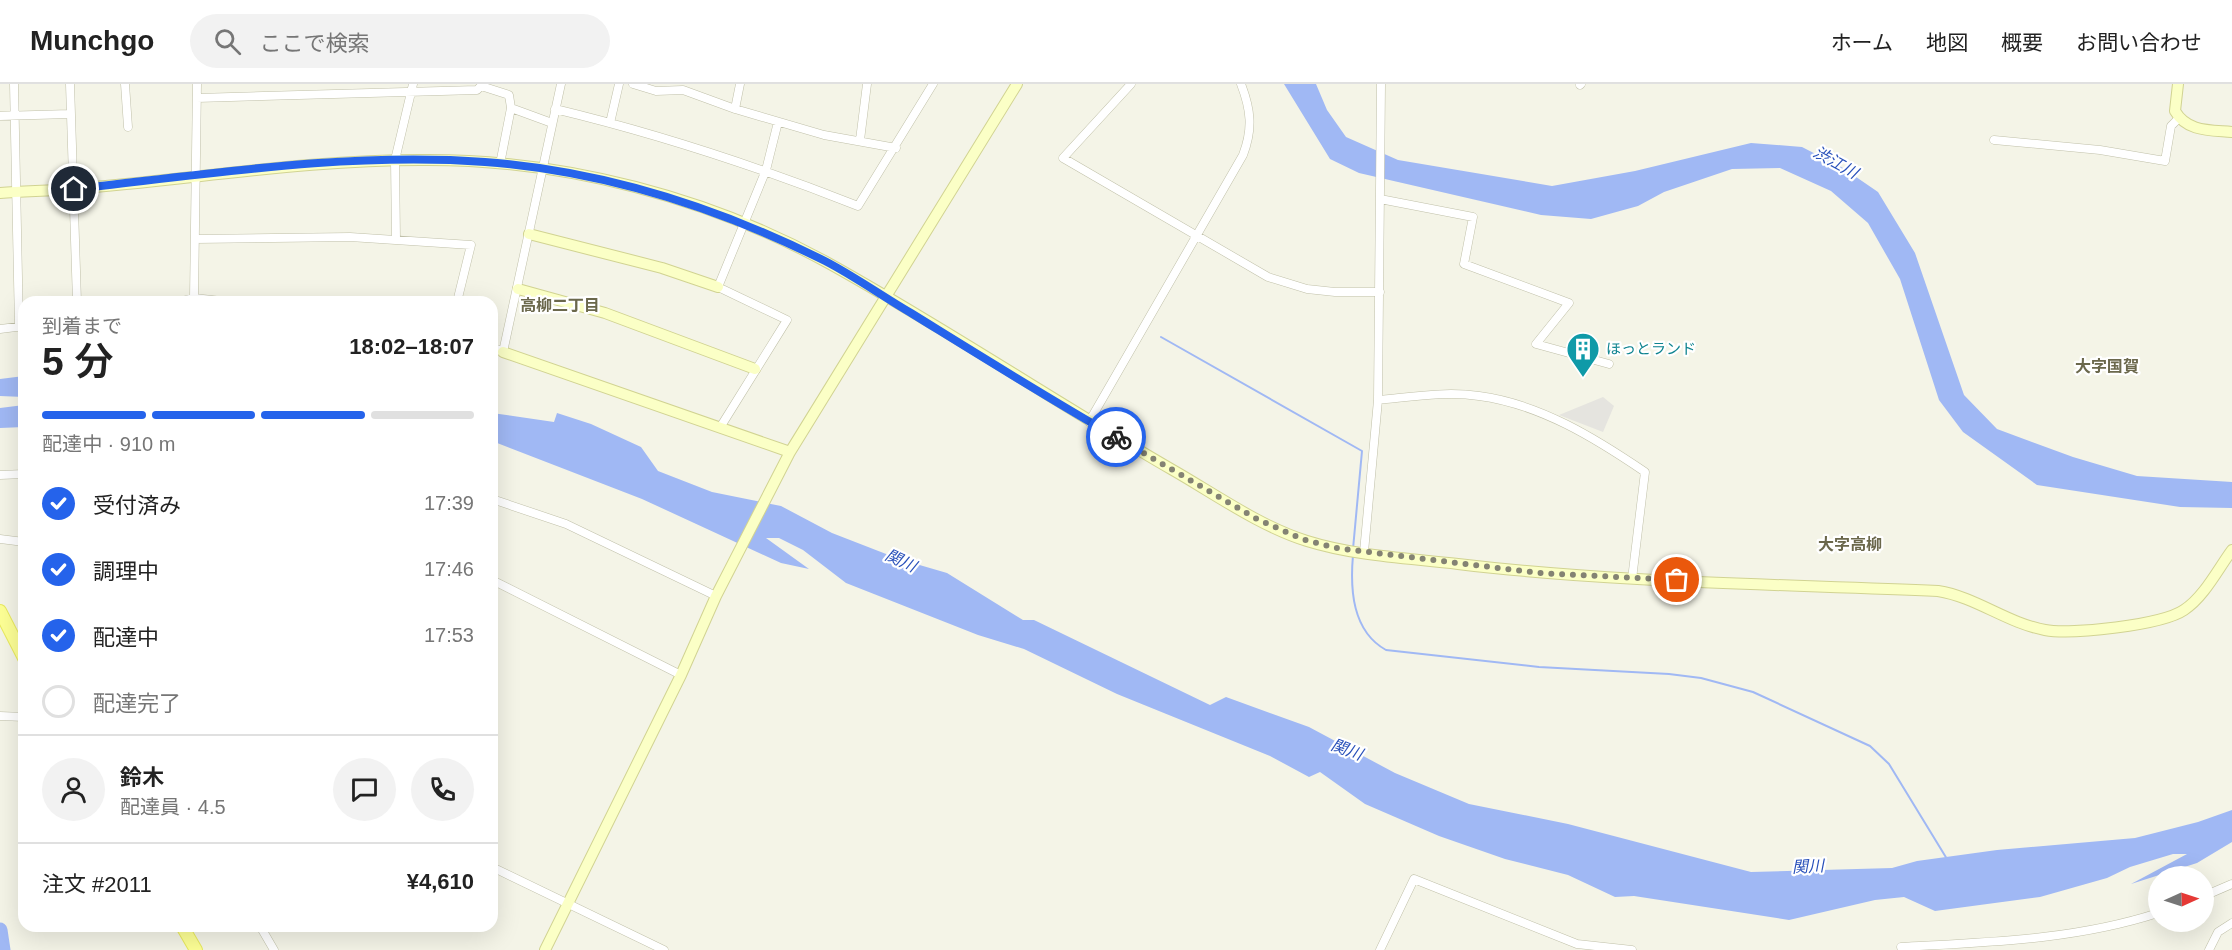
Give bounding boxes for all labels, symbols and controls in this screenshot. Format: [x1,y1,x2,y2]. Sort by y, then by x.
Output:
search box [190,14,610,68]
text: Munchgo [30,25,154,56]
icon: search [211,25,244,58]
text: ここで検索 [259,31,369,56]
text: ホーム [1831,31,1893,54]
text: 地図 [1926,31,1968,54]
text: 概要 [2001,31,2043,54]
text: お問い合わせ [2076,31,2202,54]
water label: 渋江川 [1811,143,1863,182]
pin [48,163,99,214]
icon: home [57,172,90,205]
district label: 高柳二丁目 [520,297,600,314]
text: 到着まで [42,315,122,337]
building icon: ほっとランド [1565,331,1601,378]
text: 18:02–18:07 [349,334,474,359]
text: 5 分 [42,340,114,383]
place label: ほっとランド [1606,340,1696,357]
district label: 大字国賀 [2075,358,2139,375]
courier [1086,407,1146,467]
icon: bike [1100,421,1133,454]
text: 配達中 · 910 m [42,433,175,455]
icon: check [42,487,75,520]
text: 17:39 [424,492,474,514]
text: 受付済み [93,493,181,518]
district label: 大字高柳 [1818,536,1882,553]
water label: 関川 [883,546,921,576]
icon: check [42,553,75,586]
pin [1651,554,1702,605]
text: 17:46 [424,558,474,580]
text: 調理中 [93,559,159,584]
icon: bag [1660,563,1693,596]
icon: check [42,619,75,652]
text: 17:53 [424,624,474,646]
text: 配達中 [93,625,159,650]
text: 配達完了 [93,691,181,716]
water label: 関川 [1329,736,1367,764]
button: person [42,758,105,821]
button: chat [333,758,396,821]
button: phone [411,758,474,821]
text: 鈴木 [120,765,164,790]
text: 配達員 · 4.5 [120,796,226,818]
water label: 関川 [1792,857,1826,876]
north arrow [2148,866,2214,932]
map controls [2148,866,2214,932]
text: ¥4,610 [407,869,474,894]
text: 注文 #2011 [42,872,152,897]

